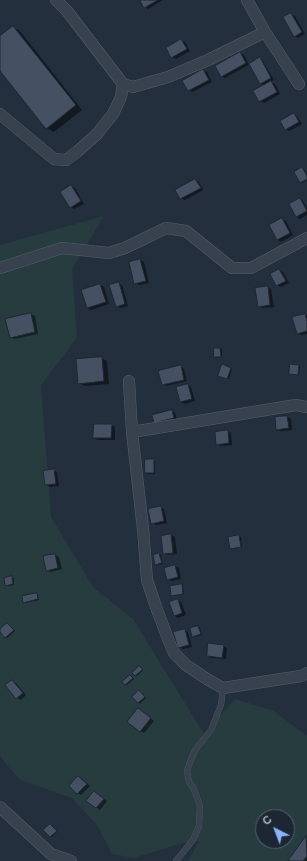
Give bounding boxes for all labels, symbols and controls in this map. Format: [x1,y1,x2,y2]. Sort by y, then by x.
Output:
north arrow [255,809,295,849]
text: С [260,813,275,828]

